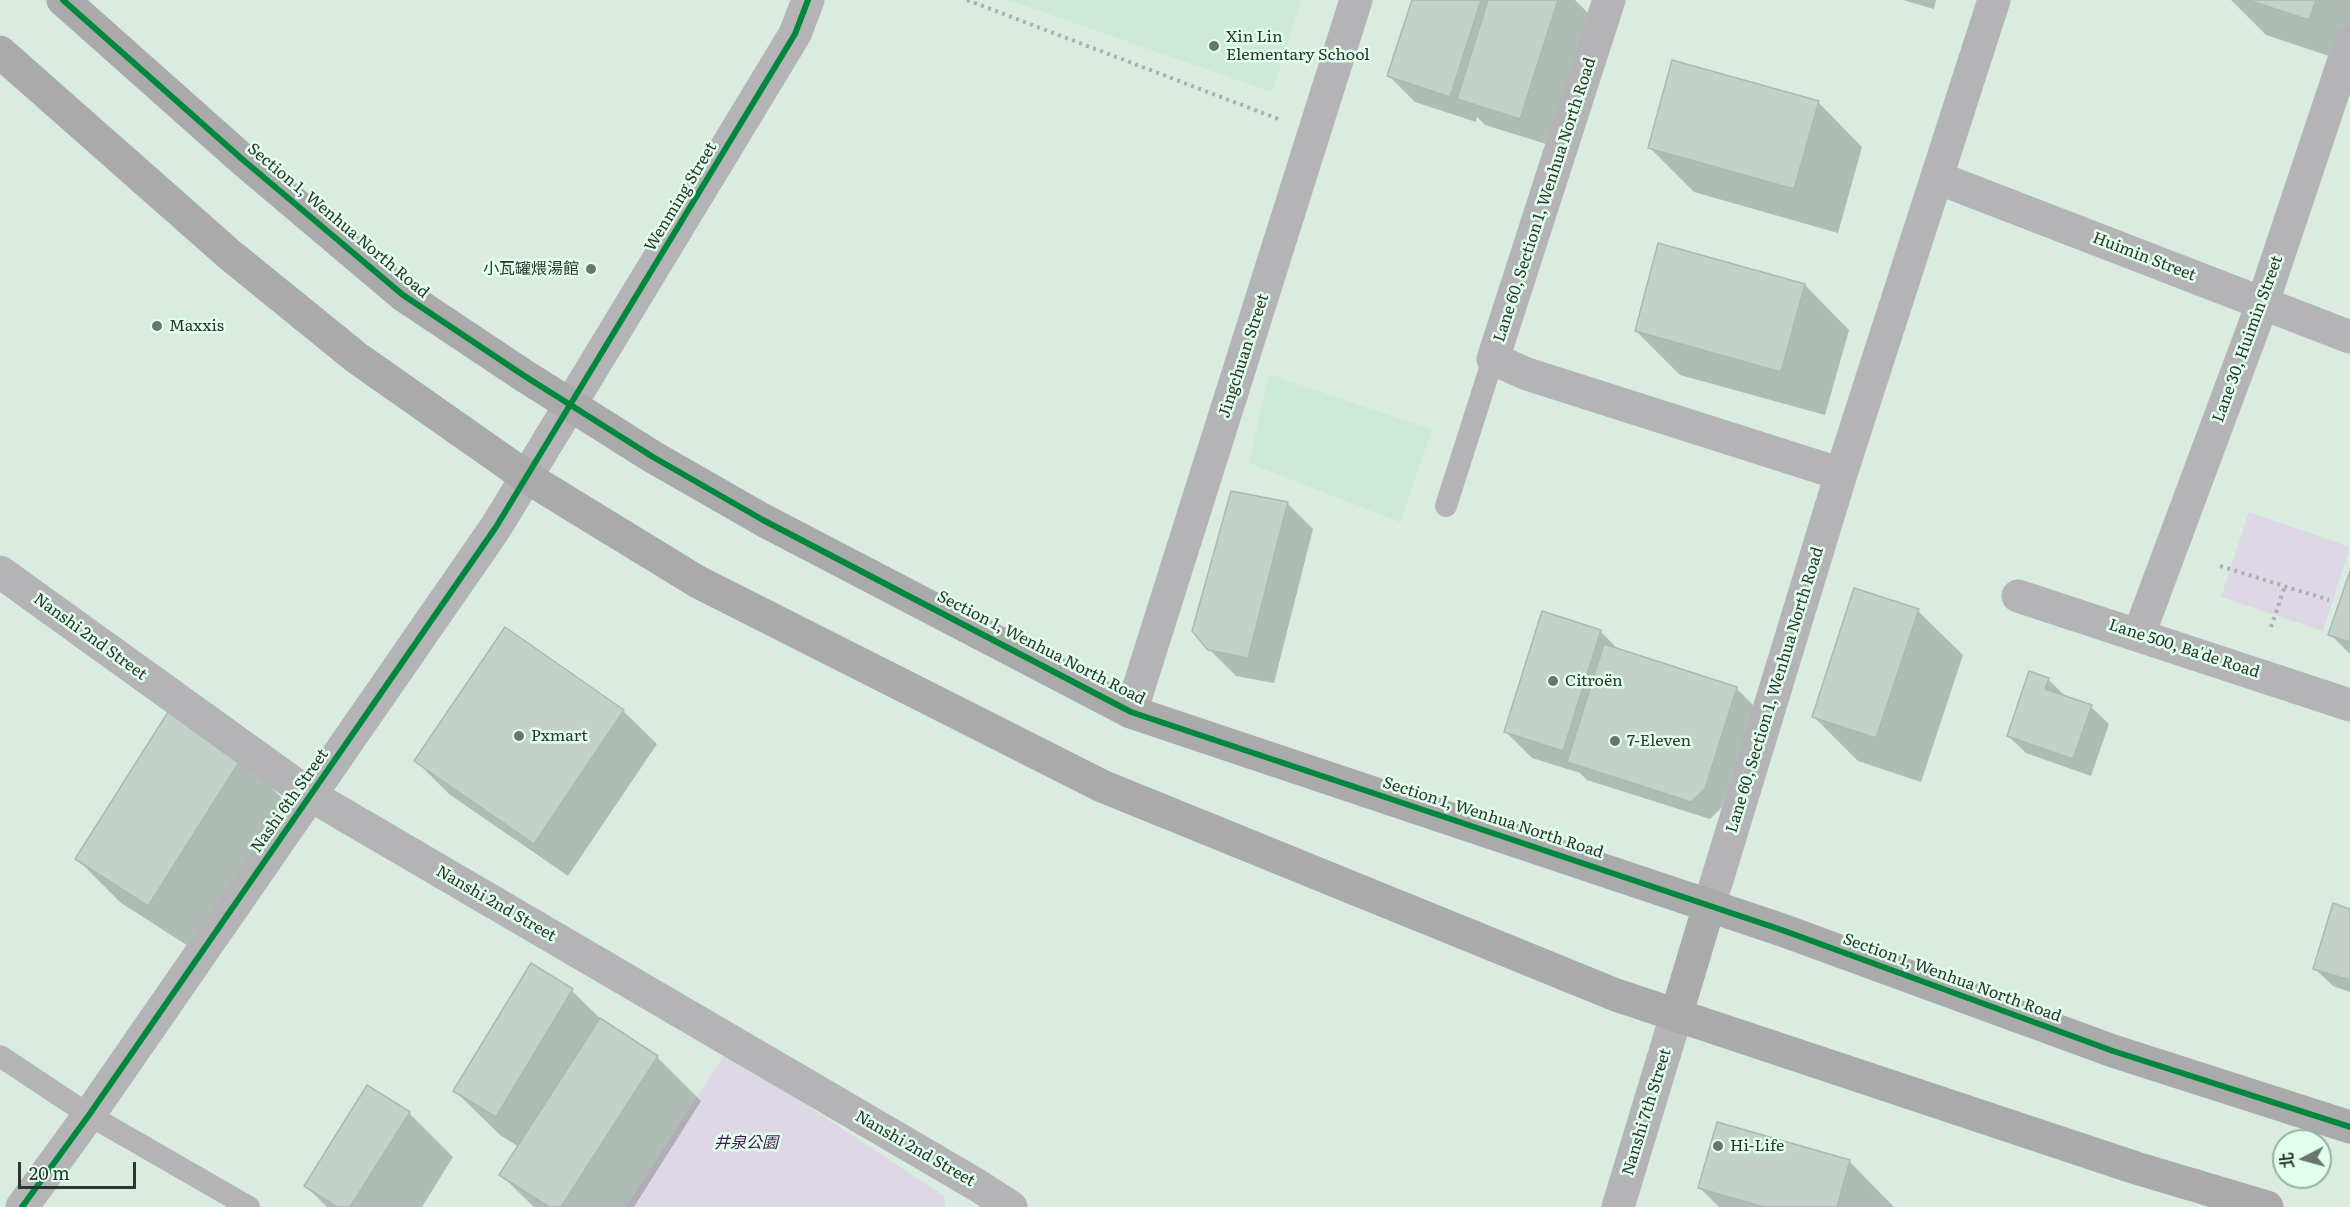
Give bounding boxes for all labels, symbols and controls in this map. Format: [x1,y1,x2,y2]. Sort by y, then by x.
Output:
place label: Xin Lin Elementary School [1226,27,1370,65]
marker: Xin Lin Elementary School [1207,39,1221,53]
street label: Lane 60, Section 1, Wenhua North Road [1490,55,1600,345]
street label: Section 1, Wenhua North Road [243,139,433,303]
street label: Wenming Street [641,139,721,255]
street label: Huimin Street [2090,229,2198,285]
street label: Lane 30, Huimin Street [2209,253,2287,425]
place label: 小瓦罐煨湯館 [483,259,579,279]
marker: 小瓦罐煨湯館 [584,262,598,276]
street label: Jingchuan Street [1215,291,1273,421]
place label: Maxxis [169,316,224,336]
marker: Maxxis [150,319,164,333]
street label: Lane 60, Section 1, Wenhua North Road [1722,545,1828,835]
street label: Section 1, Wenhua North Road [934,587,1148,709]
street label: Nanshi 2nd Street [30,590,150,684]
street label: Lane 500, Ba'de Road [2106,616,2262,682]
place label: Citroën [1565,671,1623,691]
marker: Citroën [1546,674,1560,688]
place label: Pxmart [531,726,588,746]
marker: Pxmart [512,729,526,743]
place label: 7-Eleven [1627,731,1691,751]
marker: 7-Eleven [1608,734,1622,748]
street label: Nashi 6th Street [247,746,333,856]
street label: Section 1, Wenhua North Road [1380,773,1606,863]
street label: Nanshi 2nd Street [433,862,559,946]
street label: Section 1, Wenhua North Road [1840,929,2064,1027]
street label: Nanshi 7th Street [1619,1046,1675,1178]
street label: Nanshi 2nd Street [852,1107,978,1191]
north arrow [2272,1129,2332,1189]
park label: 井泉公園 [714,1133,778,1153]
place label: Hi-Life [1730,1136,1784,1156]
marker: Hi-Life [1711,1139,1725,1153]
scale bar [21,1150,140,1188]
text: 北 [2273,1151,2299,1170]
text: 20 m [29,1159,70,1186]

